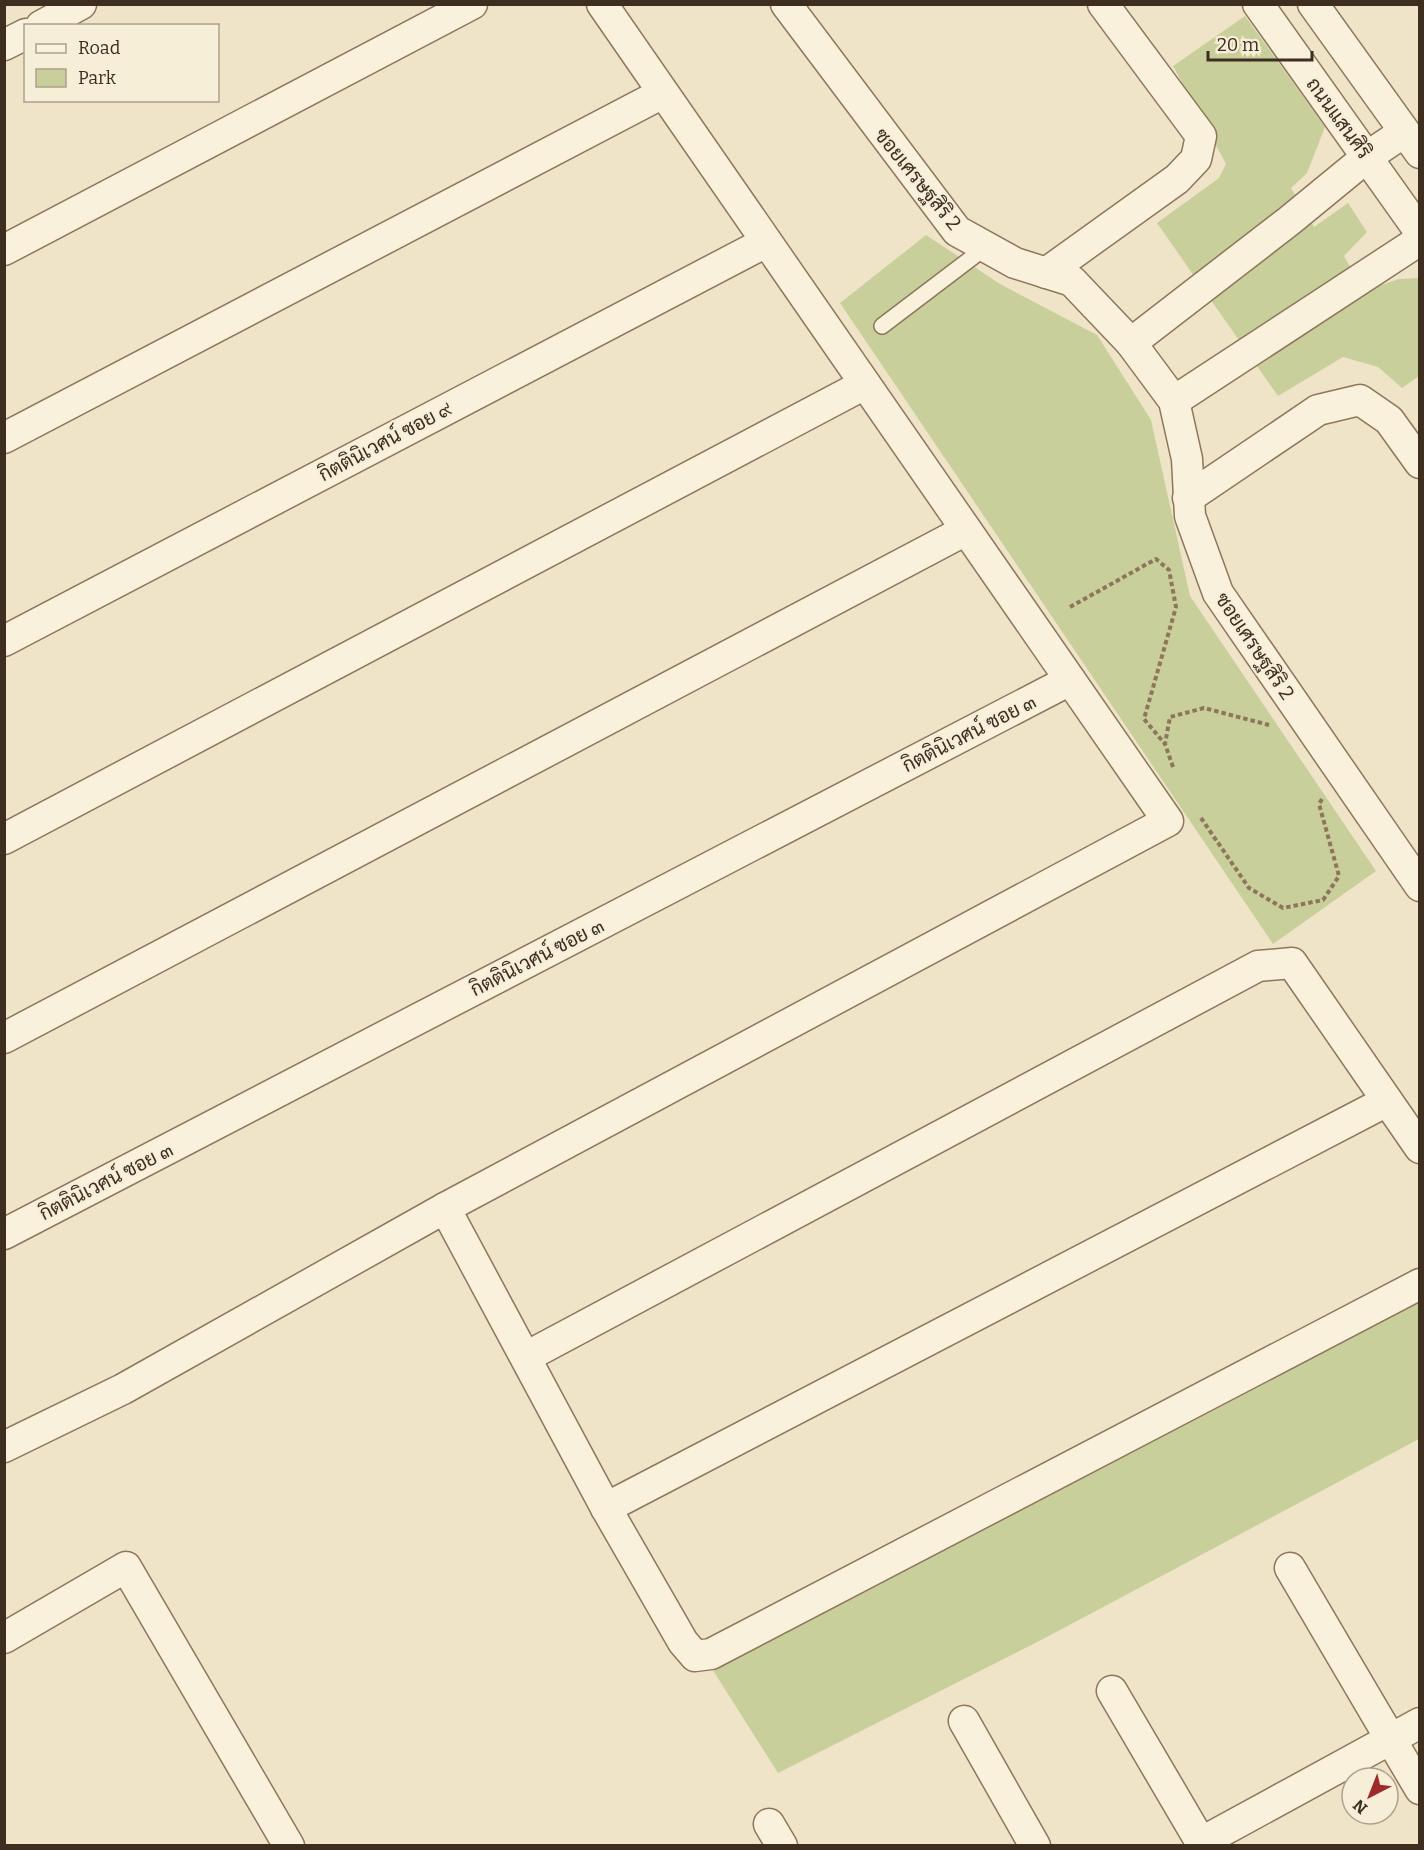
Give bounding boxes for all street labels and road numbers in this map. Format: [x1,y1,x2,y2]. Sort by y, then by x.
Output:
street label: ถนนแสนศิริ [1301,73,1377,163]
street label: ซอยเศรษฐสิริ 2 [869,123,966,235]
street label: กิตตินิเวศน์ ซอย ๙ [313,394,456,486]
street label: ซอยเศรษฐสิริ 2 [1210,588,1300,705]
street label: กิตตินิเวศน์ ซอย ๓ [897,687,1040,777]
street label: กิตตินิเวศน์ ซอย ๓ [465,911,608,1001]
street label: กิตตินิเวศน์ ซอย ๓ [34,1135,177,1225]

